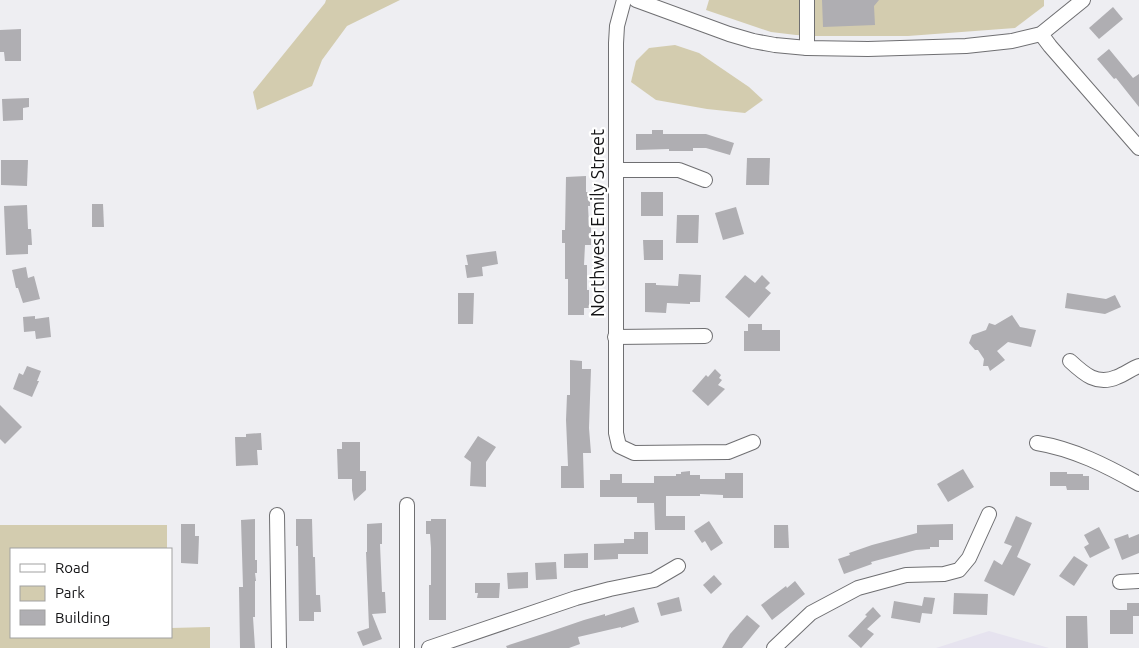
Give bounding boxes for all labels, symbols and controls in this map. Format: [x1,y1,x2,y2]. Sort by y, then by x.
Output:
street label: Northwest Emily Street [587,129,607,317]
legend [10,548,172,638]
text: Road [55,559,90,576]
text: Park [55,584,85,601]
text: Building [55,609,110,626]

